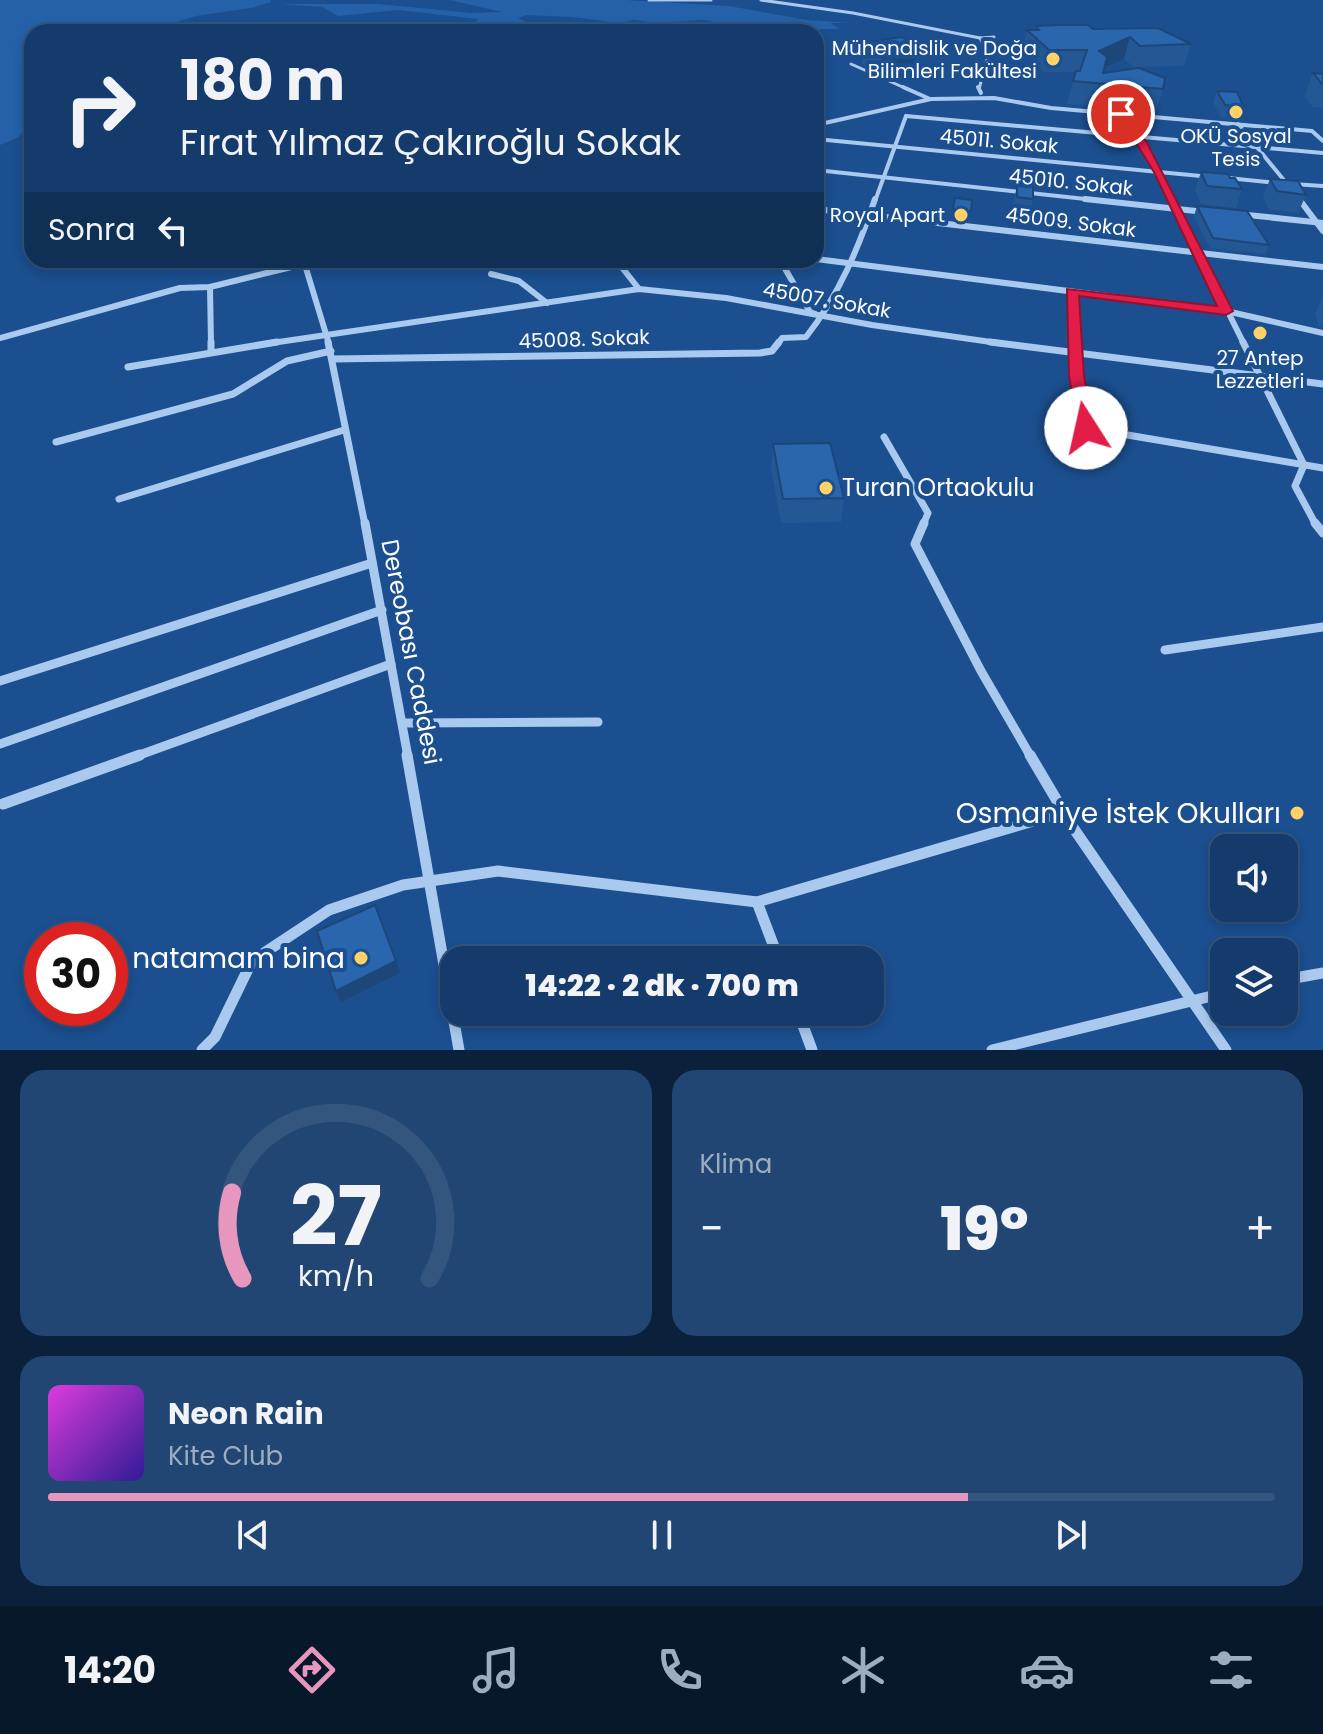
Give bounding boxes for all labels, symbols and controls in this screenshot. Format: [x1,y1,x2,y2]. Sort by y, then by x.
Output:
place label: Mühendislik ve Doğa Bilimleri Fakültesi [832,34,1037,85]
text: 180 m [180,41,345,120]
marker: Mühendislik ve Doğa Bilimleri Fakültesi [1044,50,1062,68]
icon: right [48,56,152,160]
pin [1087,80,1155,148]
icon: arrive [1099,92,1143,136]
marker: OKÜ Sosyal Tesis [1227,103,1245,121]
text: Fırat Yılmaz Çakıroğlu Sokak [180,117,681,168]
street label: 45011. Sokak [939,122,1060,160]
place label: OKÜ Sosyal Tesis [1180,122,1292,173]
street label: 45010. Sokak [1007,162,1135,203]
street label: 45009. Sokak [1004,200,1138,244]
place label: Royal Apart [830,201,945,229]
marker: Royal Apart [952,206,970,224]
text: Sonra [48,208,135,251]
icon: left [151,208,195,252]
street label: 45007. Sokak [761,275,894,325]
street label: 45008. Sokak [518,323,651,355]
marker: 27 Antep Lezzetleri [1251,324,1269,342]
place label: 27 Antep Lezzetleri [1216,344,1304,395]
position arrow [1044,386,1128,470]
place label: Turan Ortaokulu [842,471,1034,504]
marker: Turan Ortaokulu [817,479,835,497]
street label: Dereobası Caddesi [373,536,450,767]
place label: Osmaniye İstek Okulları [956,794,1281,833]
marker: Osmaniye İstek Okulları [1288,804,1306,822]
map controls [1210,834,1298,1026]
button: sound [1210,834,1298,922]
speed limit sign: 30 [24,922,128,1026]
button: layers [1210,938,1298,1026]
place label: natamam bina [132,939,345,978]
marker: natamam bina [352,949,370,967]
text: 14:22 · 2 dk · 700 m [525,964,799,1007]
text: Klima [700,1146,772,1182]
text: 27 [290,1158,382,1274]
text: 19° [940,1187,1029,1271]
text: − [700,1198,724,1259]
text: + [1245,1198,1275,1259]
text: km/h [298,1256,374,1296]
text: Neon Rain [168,1392,324,1435]
text: Kite Club [168,1438,283,1474]
icon: previous [231,1513,275,1557]
icon: pause [640,1513,684,1557]
icon: next [1049,1513,1093,1557]
icon: directions [284,1642,340,1698]
icon: music [468,1642,524,1698]
icon: phone [652,1642,708,1698]
icon: climate [835,1642,891,1698]
icon: car [1019,1642,1075,1698]
icon: filters [1203,1642,1259,1698]
text: 14:20 [64,1645,156,1696]

